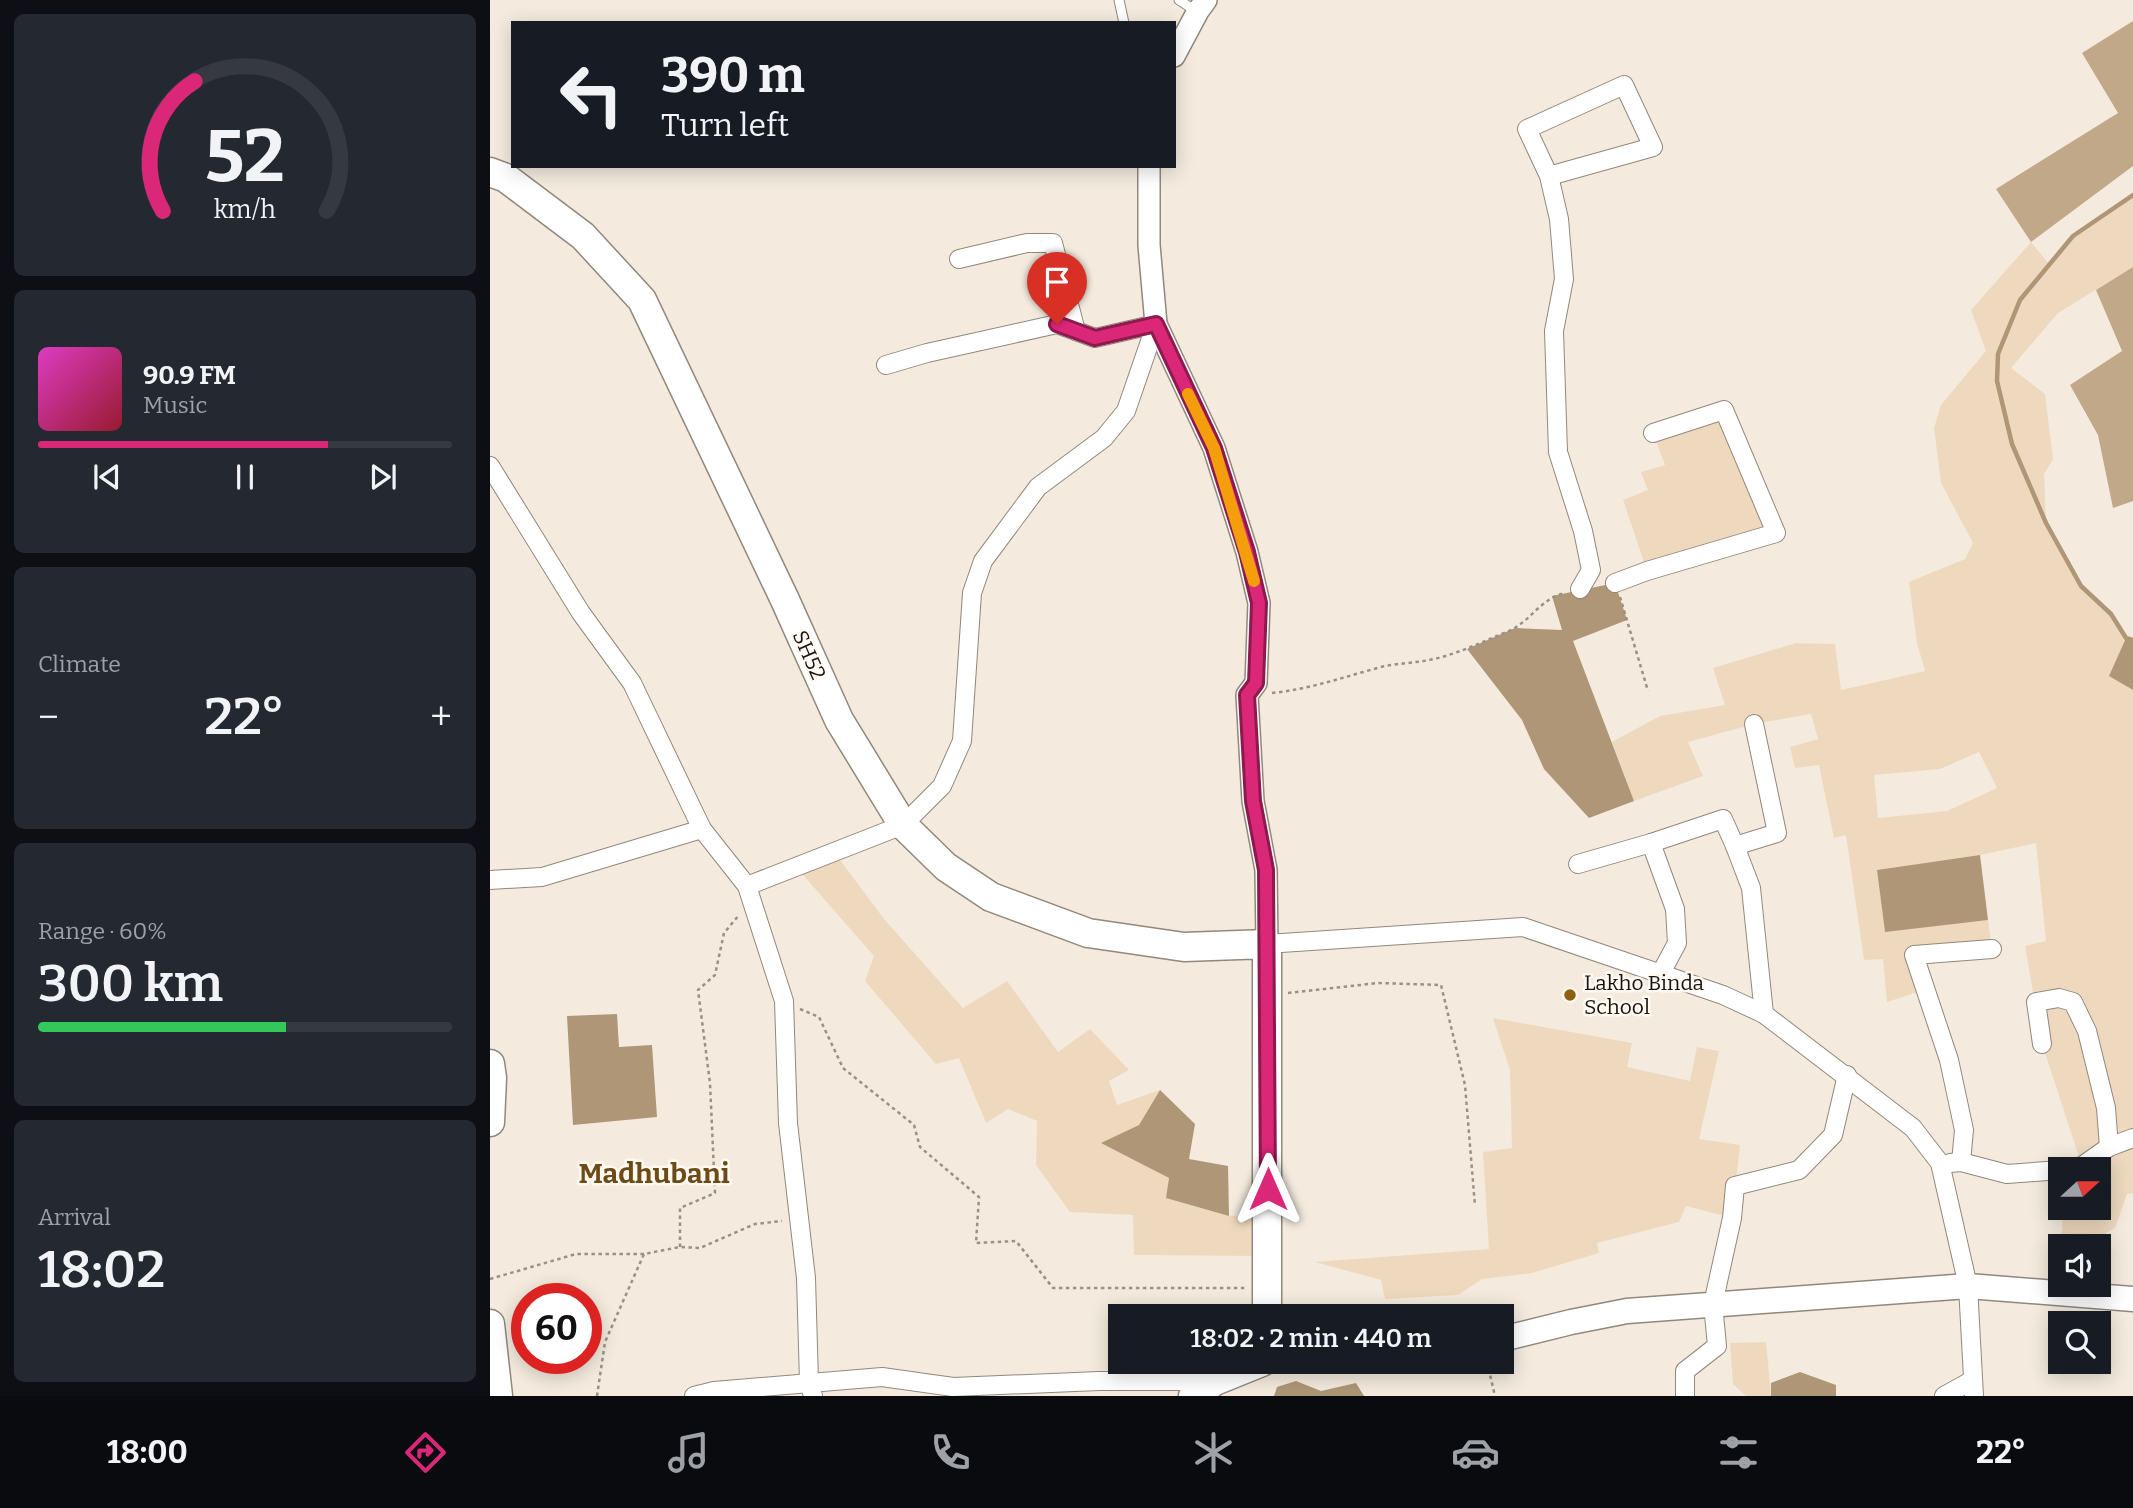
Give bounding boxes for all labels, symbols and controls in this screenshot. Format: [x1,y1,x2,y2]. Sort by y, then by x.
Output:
text: 390 m [661,46,805,105]
icon: left [546,49,637,140]
text: Turn left [661,106,789,144]
text: 52 [205,114,285,201]
text: km/h [214,195,276,225]
pin [1027,252,1087,324]
icon: arrive [1038,263,1076,301]
text: 90.9 FM [143,360,236,391]
text: Music [143,391,207,419]
icon: previous [88,458,126,496]
icon: pause [226,458,264,496]
icon: next [364,458,402,496]
street label: SH52 [787,626,831,684]
text: Climate [38,650,121,678]
text: 22° [204,685,285,748]
text: − [38,694,59,740]
text: + [430,694,452,740]
text: Range · 60% [38,917,167,945]
text: 300 km [38,952,223,1015]
place label: Lakho Binda School [1584,970,1705,1020]
marker: Lakho Binda School [1562,987,1578,1003]
position arrow [1231,1152,1305,1226]
district label: Madhubani [578,1157,730,1190]
north arrow [2048,1157,2110,1220]
map controls [2048,1157,2111,1374]
text: Arrival [38,1203,111,1231]
button: sound [2048,1234,2111,1297]
text: 18:02 [38,1238,165,1301]
speed limit sign: 60 [511,1283,602,1374]
button: search [2048,1311,2111,1374]
text: 18:02 · 2 min · 440 m [1190,1323,1432,1354]
icon: directions [401,1428,450,1477]
icon: music [664,1428,713,1477]
icon: phone [926,1428,975,1477]
icon: climate [1189,1428,1238,1477]
icon: car [1451,1428,1500,1477]
icon: filters [1714,1428,1763,1477]
text: 18:00 [107,1433,188,1471]
text: 22° [1976,1433,2026,1471]

